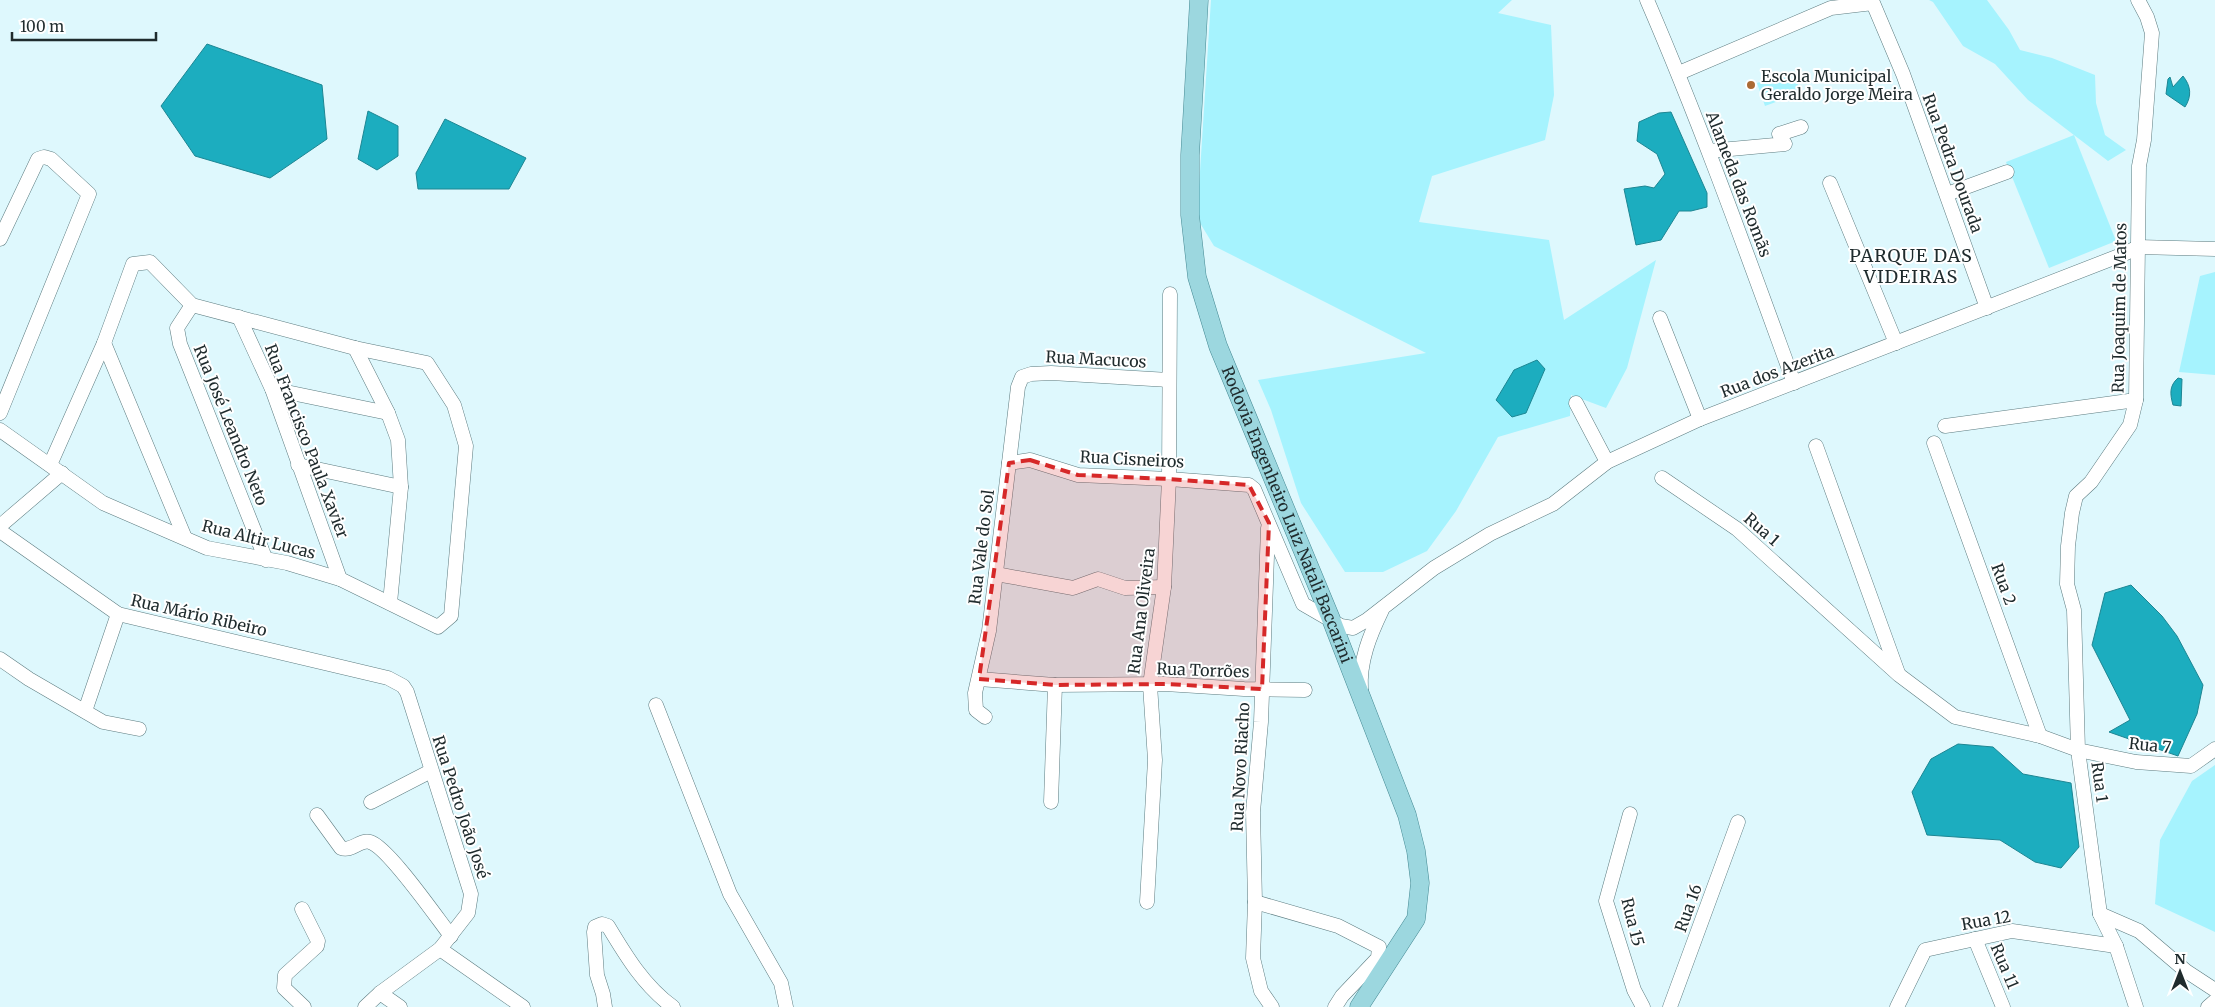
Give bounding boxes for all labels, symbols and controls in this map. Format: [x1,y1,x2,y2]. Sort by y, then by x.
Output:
scale bar [12,10,156,42]
text: 100 m [20,17,64,36]
place label: Escola Municipal Geraldo Jorge Meira [1761,66,1913,104]
marker: Escola Municipal Geraldo Jorge Meira [1745,79,1757,91]
street label: Rua Pedra Dourada [1919,91,1988,236]
street label: Alameda das Romãs [1702,107,1776,260]
street label: Rua Joaquim de Matos [2108,222,2130,393]
district label: PARQUE DAS VIDEIRAS [1849,244,1973,288]
street label: Rua dos Azerita [1718,340,1837,402]
street label: Rua Francisco Paula Xavier [261,341,353,541]
street label: Rua José Leandro Neto [190,342,272,508]
street label: Rua Macucos [1045,346,1147,372]
street label: Rodovia Engenheiro Luiz Natali Baccarini [1217,363,1357,666]
street label: Rua Cisneiros [1079,446,1185,472]
street label: Rua Vale do Sol [964,488,998,606]
street label: Rua 1 [1740,508,1784,550]
street label: Rua Altir Lucas [200,515,318,563]
street label: Rua Ana Oliveira [1123,546,1159,675]
street label: Rua 2 [1987,560,2021,608]
street label: Rua Mário Ribeiro [129,590,269,640]
street label: Rua Torrões [1156,658,1250,682]
street label: Rua Novo Riacho [1227,702,1253,832]
street label: Rua Pedro João José [428,733,494,881]
street label: Rua 7 [2128,733,2172,757]
street label: Rua 1 [2087,761,2113,803]
street label: Rua 16 [1670,881,1706,935]
street label: Rua 15 [1617,896,1649,948]
street label: Rua 12 [1960,906,2012,934]
street label: Rua 11 [1987,940,2023,992]
north arrow [2155,947,2205,997]
text: N [2174,950,2186,968]

